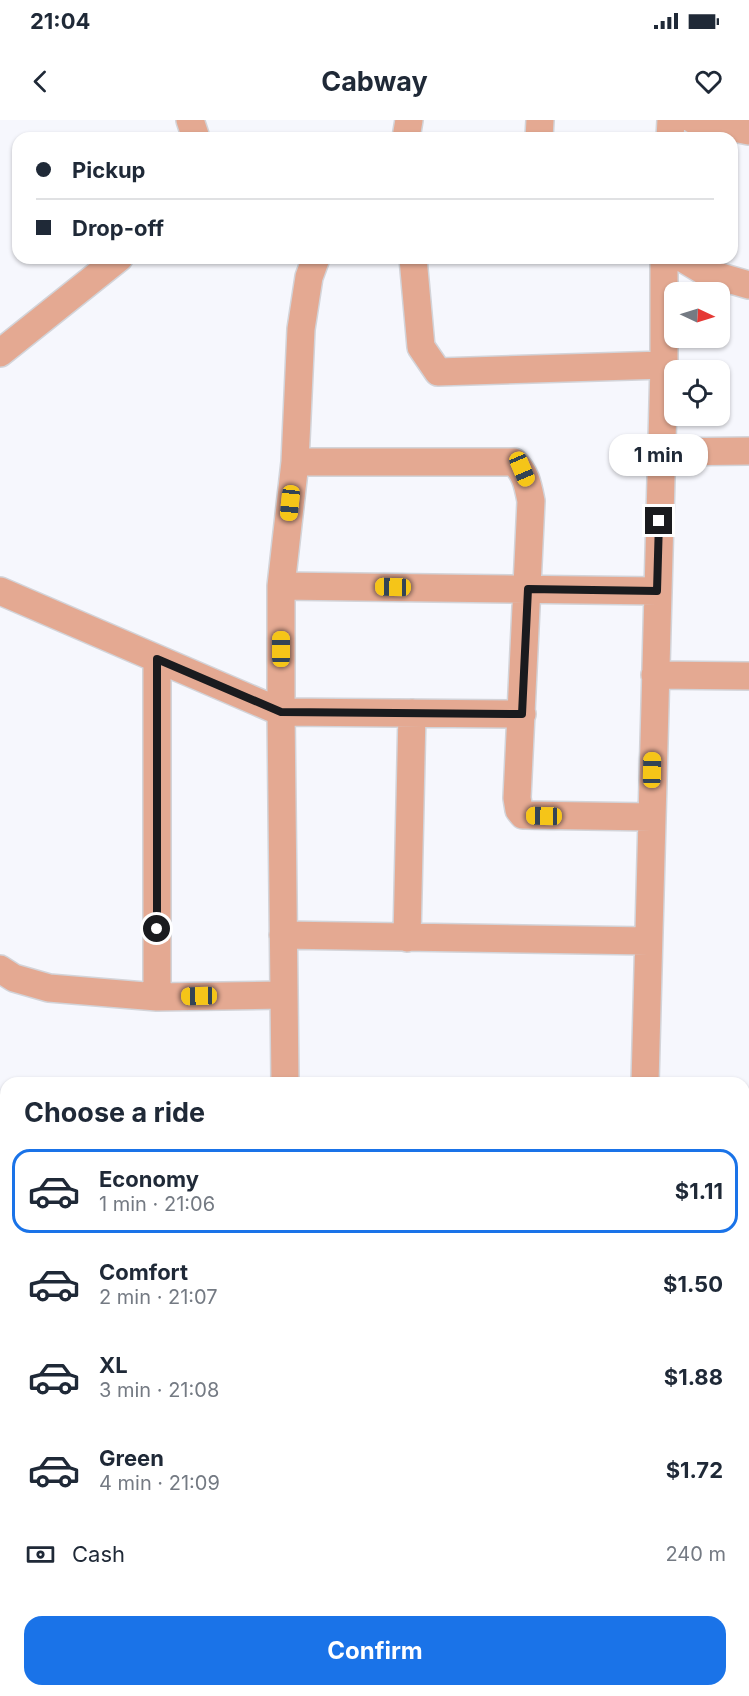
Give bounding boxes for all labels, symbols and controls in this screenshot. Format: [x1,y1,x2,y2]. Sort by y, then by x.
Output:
text: 21:04 [30,8,90,34]
icon: back [24,65,57,98]
text: Cabway [321,65,428,98]
icon: heart [692,65,725,98]
text: Pickup [72,157,146,183]
text: Drop-off [72,215,164,241]
north arrow [664,282,730,348]
map controls [664,282,730,426]
button: locate [664,360,730,426]
callout: 1 min [610,434,708,476]
text: 1 min [634,443,683,467]
car [507,449,537,489]
car [279,484,301,522]
route end [645,507,672,534]
car [375,578,411,596]
car [272,631,290,667]
car [643,752,661,788]
car [526,807,562,825]
route start [143,915,170,942]
car [181,987,217,1005]
text: Choose a ride [24,1096,205,1129]
icon: car [27,1164,81,1218]
text: Economy [99,1166,199,1192]
text: $1.11 [675,1178,723,1204]
text: 1 min · 21:06 [99,1192,215,1216]
icon: car [27,1257,81,1311]
text: Comfort [99,1259,188,1285]
text: $1.50 [663,1271,723,1297]
text: 2 min · 21:07 [99,1285,218,1309]
icon: car [27,1350,81,1404]
text: XL [99,1352,128,1378]
text: $1.88 [664,1364,723,1390]
text: 3 min · 21:08 [99,1378,219,1402]
icon: car [27,1443,81,1497]
text: Green [99,1445,164,1471]
text: $1.72 [666,1457,723,1483]
text: 4 min · 21:09 [99,1471,220,1495]
icon: cash [24,1538,57,1571]
text: Cash [72,1541,125,1567]
text: 240 m [665,1542,726,1566]
button: Confirm [24,1616,726,1685]

